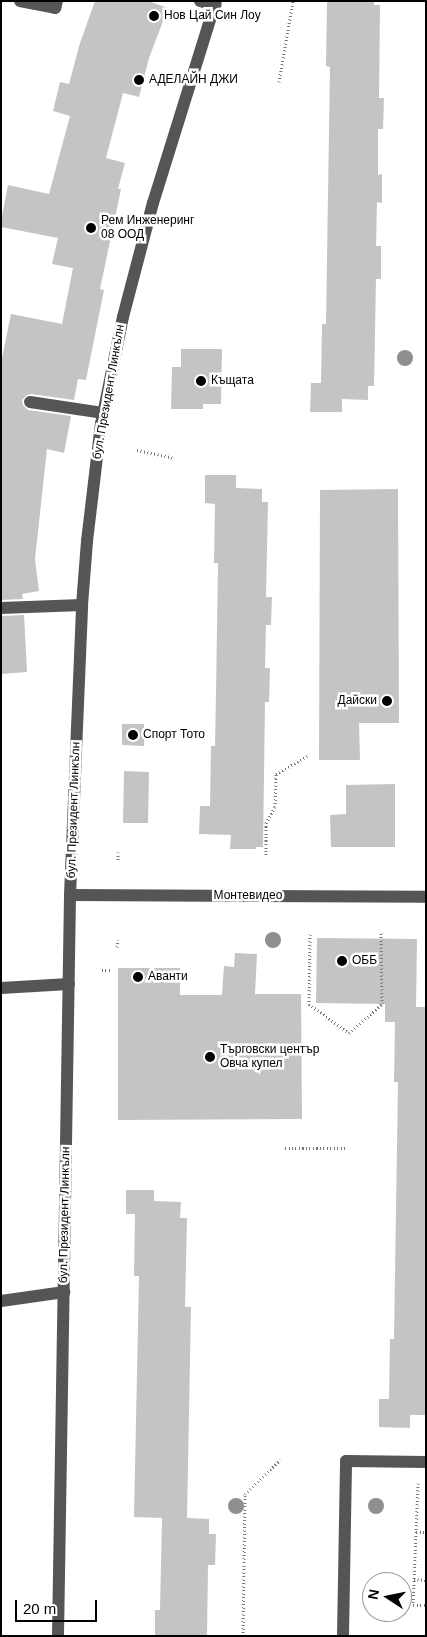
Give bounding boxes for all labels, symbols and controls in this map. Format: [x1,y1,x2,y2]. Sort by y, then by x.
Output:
place label: Нов Цай Син Лоу [164,9,261,23]
marker: Нов Цай Син Лоу [148,10,160,22]
place label: АДЕЛАЙН ДЖИ [149,73,238,87]
marker: АДЕЛАЙН ДЖИ [133,74,145,86]
place label: Рем Инженеринг 08 ООД [101,214,194,242]
marker: Рем Инженеринг 08 ООД [85,222,97,234]
street label: бул. Президент Линкълн [90,323,128,461]
place label: Къщата [211,374,254,388]
marker: Къщата [195,375,207,387]
place label: Дайски [338,694,377,708]
marker: Дайски [381,695,393,707]
place label: Спорт Тото [143,728,205,742]
marker: Спорт Тото [127,729,139,741]
street label: бул. Президент Линкълн [64,741,84,879]
street label: Монтевидео [214,889,282,903]
place label: ОББ [352,954,377,968]
marker: ОББ [336,955,348,967]
place label: Аванти [148,970,188,984]
marker: Аванти [132,971,144,983]
place label: Търговски център Овча купел [220,1043,320,1071]
marker: Търговски център Овча купел [204,1051,216,1063]
street label: бул. Президент Линкълн [57,1147,73,1283]
north arrow [362,1572,412,1622]
text: N [364,1588,382,1601]
scale bar [18,1590,100,1622]
text: 20 m [23,1600,56,1617]

